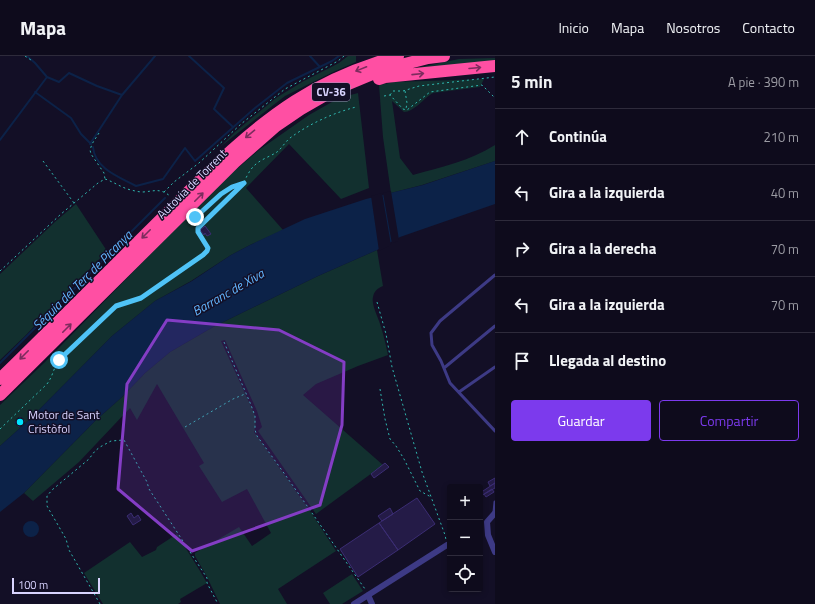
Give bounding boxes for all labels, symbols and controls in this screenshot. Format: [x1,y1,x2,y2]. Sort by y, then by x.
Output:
text: Mapa [20,13,66,42]
text: Inicio [558,17,589,38]
text: Mapa [611,17,644,38]
text: Nosotros [666,17,720,38]
text: Contacto [742,17,795,38]
one-way arrow [468,64,481,72]
one-way arrow [356,65,368,73]
text: 5 min [511,69,552,95]
one-way arrow [411,70,424,77]
text: A pie · 390 m [728,72,799,92]
road number: CV-36 [312,83,350,101]
text: Continúa [549,125,607,148]
icon: ahead [511,126,533,148]
text: 210 m [763,127,799,147]
one-way arrow [245,130,255,139]
street label: Autovia de Torrent [152,144,232,223]
text: Gira a la izquierda [549,181,665,204]
icon: left [511,182,533,204]
text: 40 m [771,183,799,203]
one-way arrow [194,192,204,202]
route end [186,208,204,226]
water label: Séquia del Terç de Picanya [27,224,138,335]
one-way arrow [141,229,151,239]
text: Gira a la derecha [549,237,656,260]
icon: right [511,238,533,260]
text: 70 m [771,239,799,259]
water label: Barranc de Xiva [188,263,269,321]
text: Gira a la izquierda [549,293,665,316]
icon: left [511,294,533,316]
text: 70 m [771,295,799,315]
one-way arrow [62,323,72,333]
text: Llegada al destino [549,349,666,372]
one-way arrow [19,350,29,360]
icon: arrive [511,350,533,372]
route start [50,351,68,369]
button: Guardar [511,400,651,441]
button: Compartir [659,400,799,441]
place label: Motor de Sant Cristòfol [28,405,101,438]
marker: Motor de Sant Cristòfol [15,417,25,427]
map controls [447,484,483,592]
button: + [447,484,483,520]
button: − [447,520,483,556]
button: locate [447,556,483,592]
scale bar [12,576,100,595]
text: 100 m [18,577,48,593]

